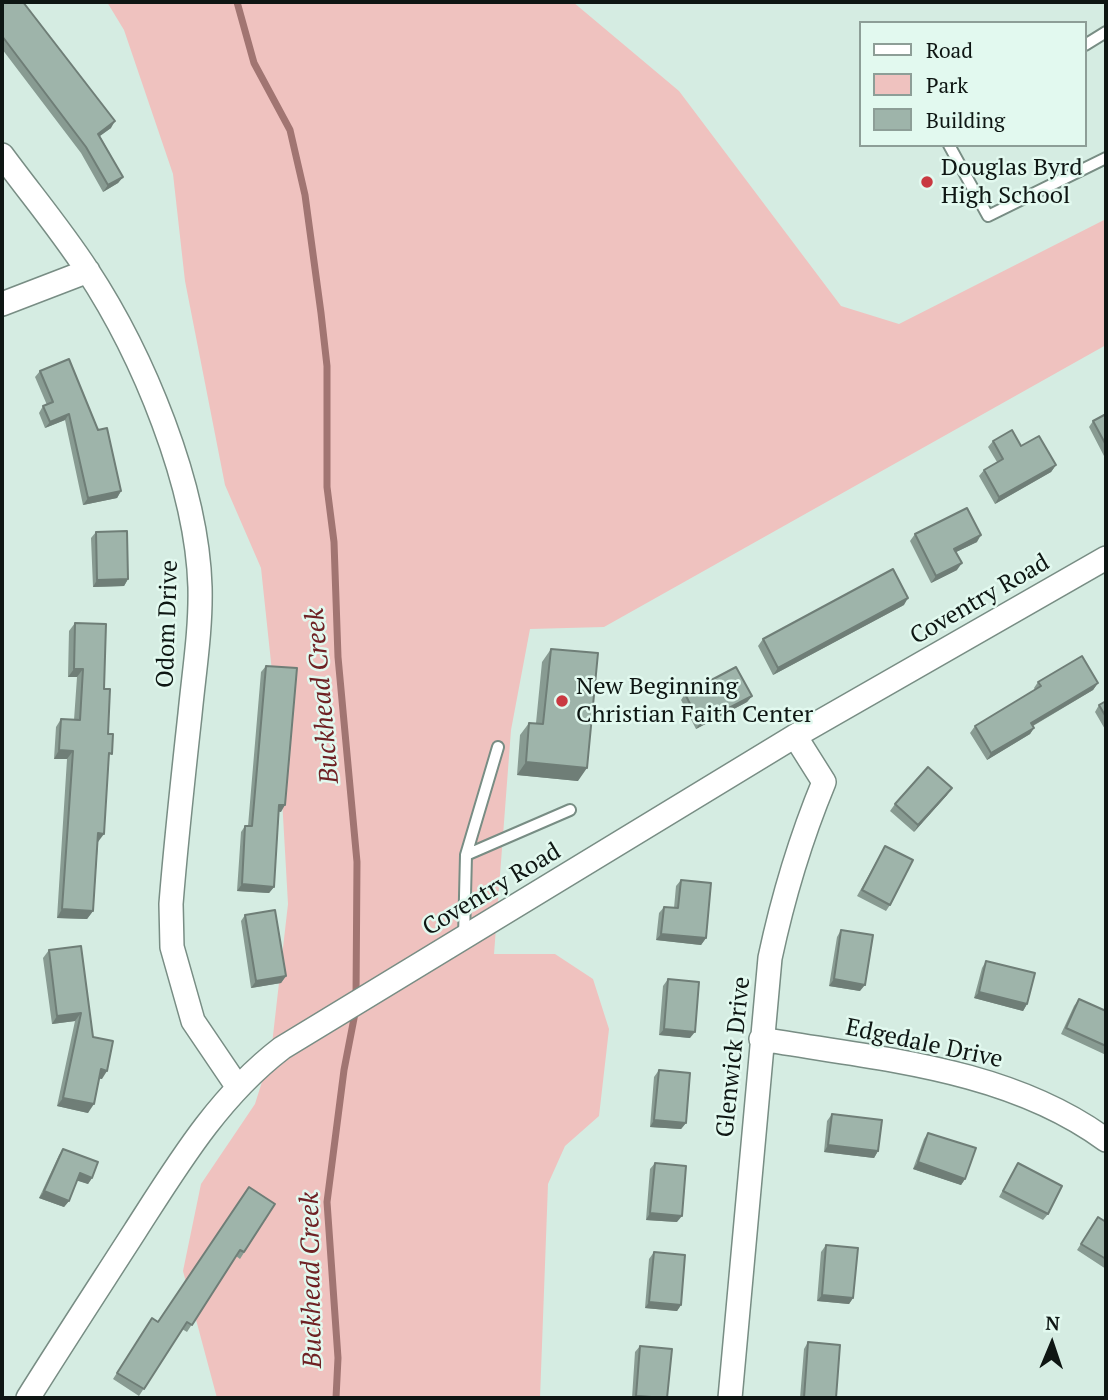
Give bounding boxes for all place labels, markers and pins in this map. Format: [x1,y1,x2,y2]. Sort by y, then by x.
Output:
place label: Douglas Byrd High School [941,154,1083,210]
marker: Douglas Byrd High School [919,174,935,190]
place label: New Beginning Christian Faith Center [576,673,813,729]
marker: New Beginning Christian Faith Center [554,693,570,709]

